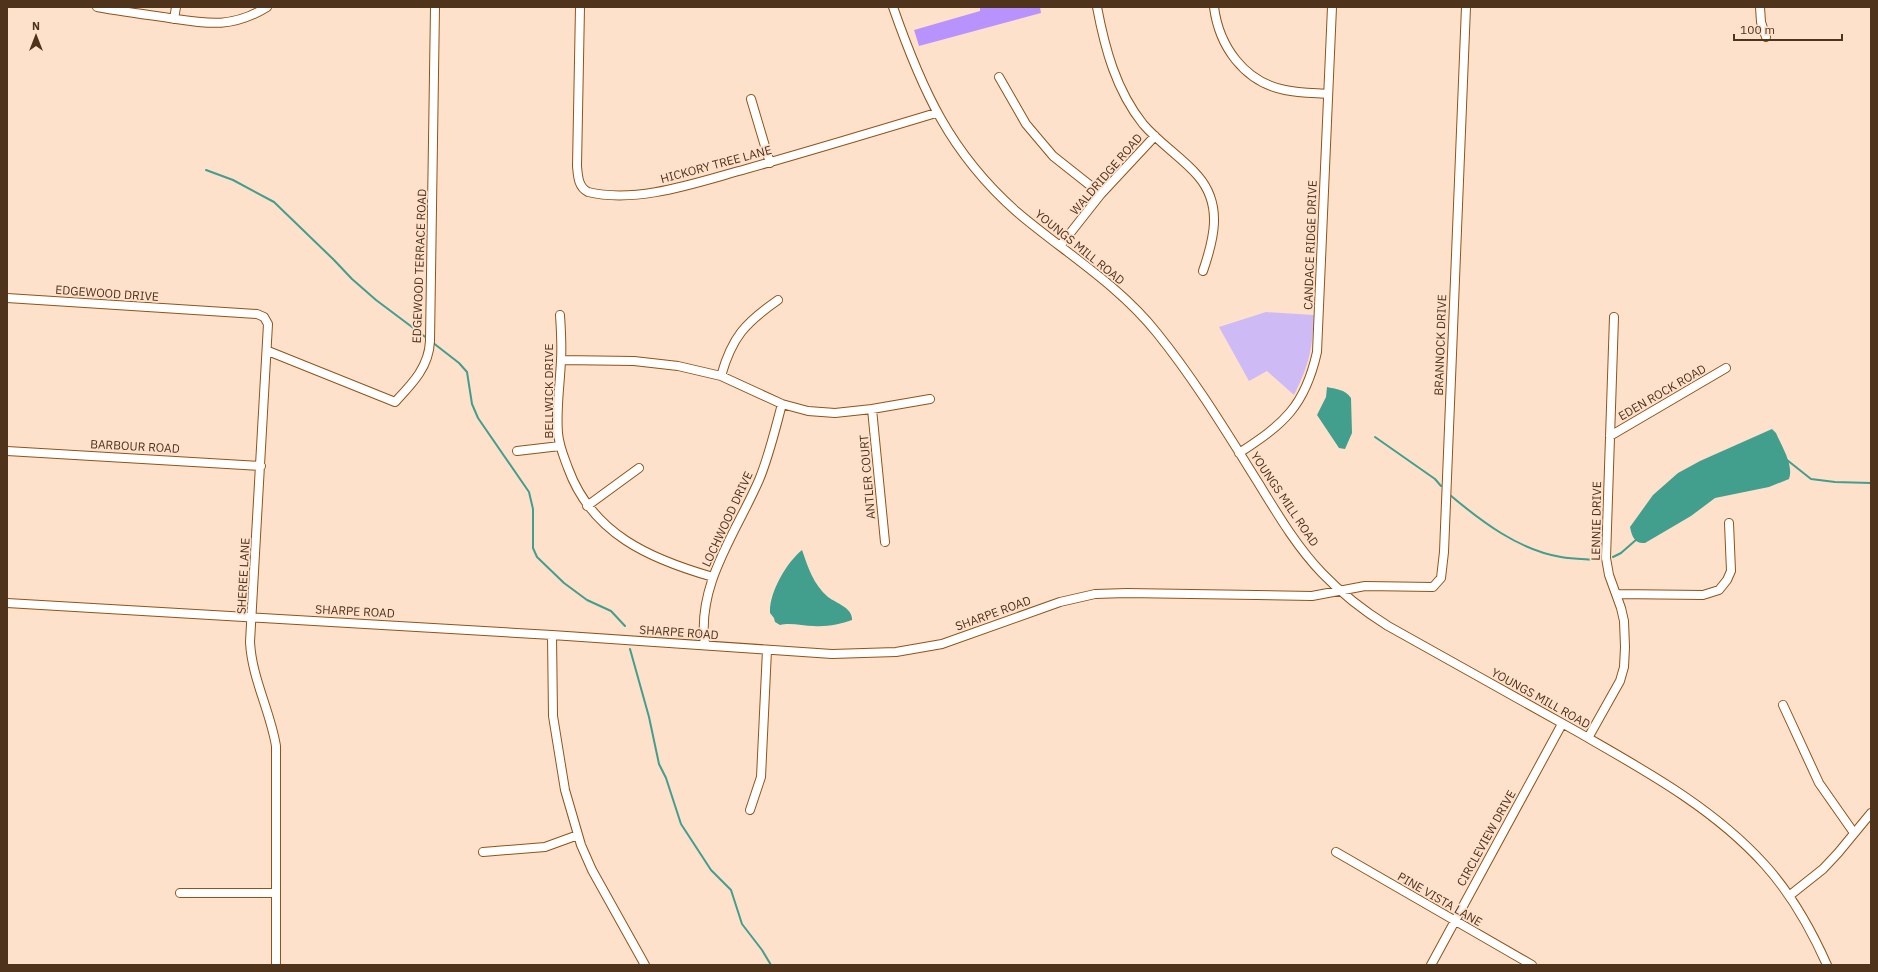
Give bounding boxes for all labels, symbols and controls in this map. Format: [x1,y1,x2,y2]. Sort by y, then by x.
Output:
north arrow [16,16,56,56]
scale bar [1734,16,1842,42]
text: N [32,19,40,33]
text: 100 m [1740,22,1775,37]
street label: WALDRIDGE ROAD [1067,130,1145,218]
street label: HICKORY TREE LANE [659,142,773,186]
street label: CANDACE RIDGE DRIVE [1300,180,1320,310]
street label: EDGEWOOD TERRACE ROAD [409,188,429,344]
street label: YOUNGS MILL ROAD [1032,206,1128,288]
street label: EDGEWOOD DRIVE [55,282,159,304]
street label: BRANNOCK DRIVE [1431,294,1449,396]
street label: BELLWICK DRIVE [541,344,556,438]
street label: EDEN ROCK ROAD [1615,361,1709,423]
street label: ANTLER COURT [856,434,878,520]
street label: BARBOUR ROAD [90,436,180,456]
street label: YOUNGS MILL ROAD [1248,449,1322,549]
street label: LOCHWOOD DRIVE [698,469,756,569]
street label: LENNIE DRIVE [1588,481,1604,561]
street label: SHEREE LANE [234,537,252,615]
street label: SHARPE ROAD [953,592,1033,634]
street label: SHARPE ROAD [315,601,395,621]
street label: SHARPE ROAD [639,622,719,642]
street label: YOUNGS MILL ROAD [1489,665,1593,731]
street label: CIRCLEVIEW DRIVE [1453,787,1519,889]
street label: PINE VISTA LANE [1395,869,1485,929]

